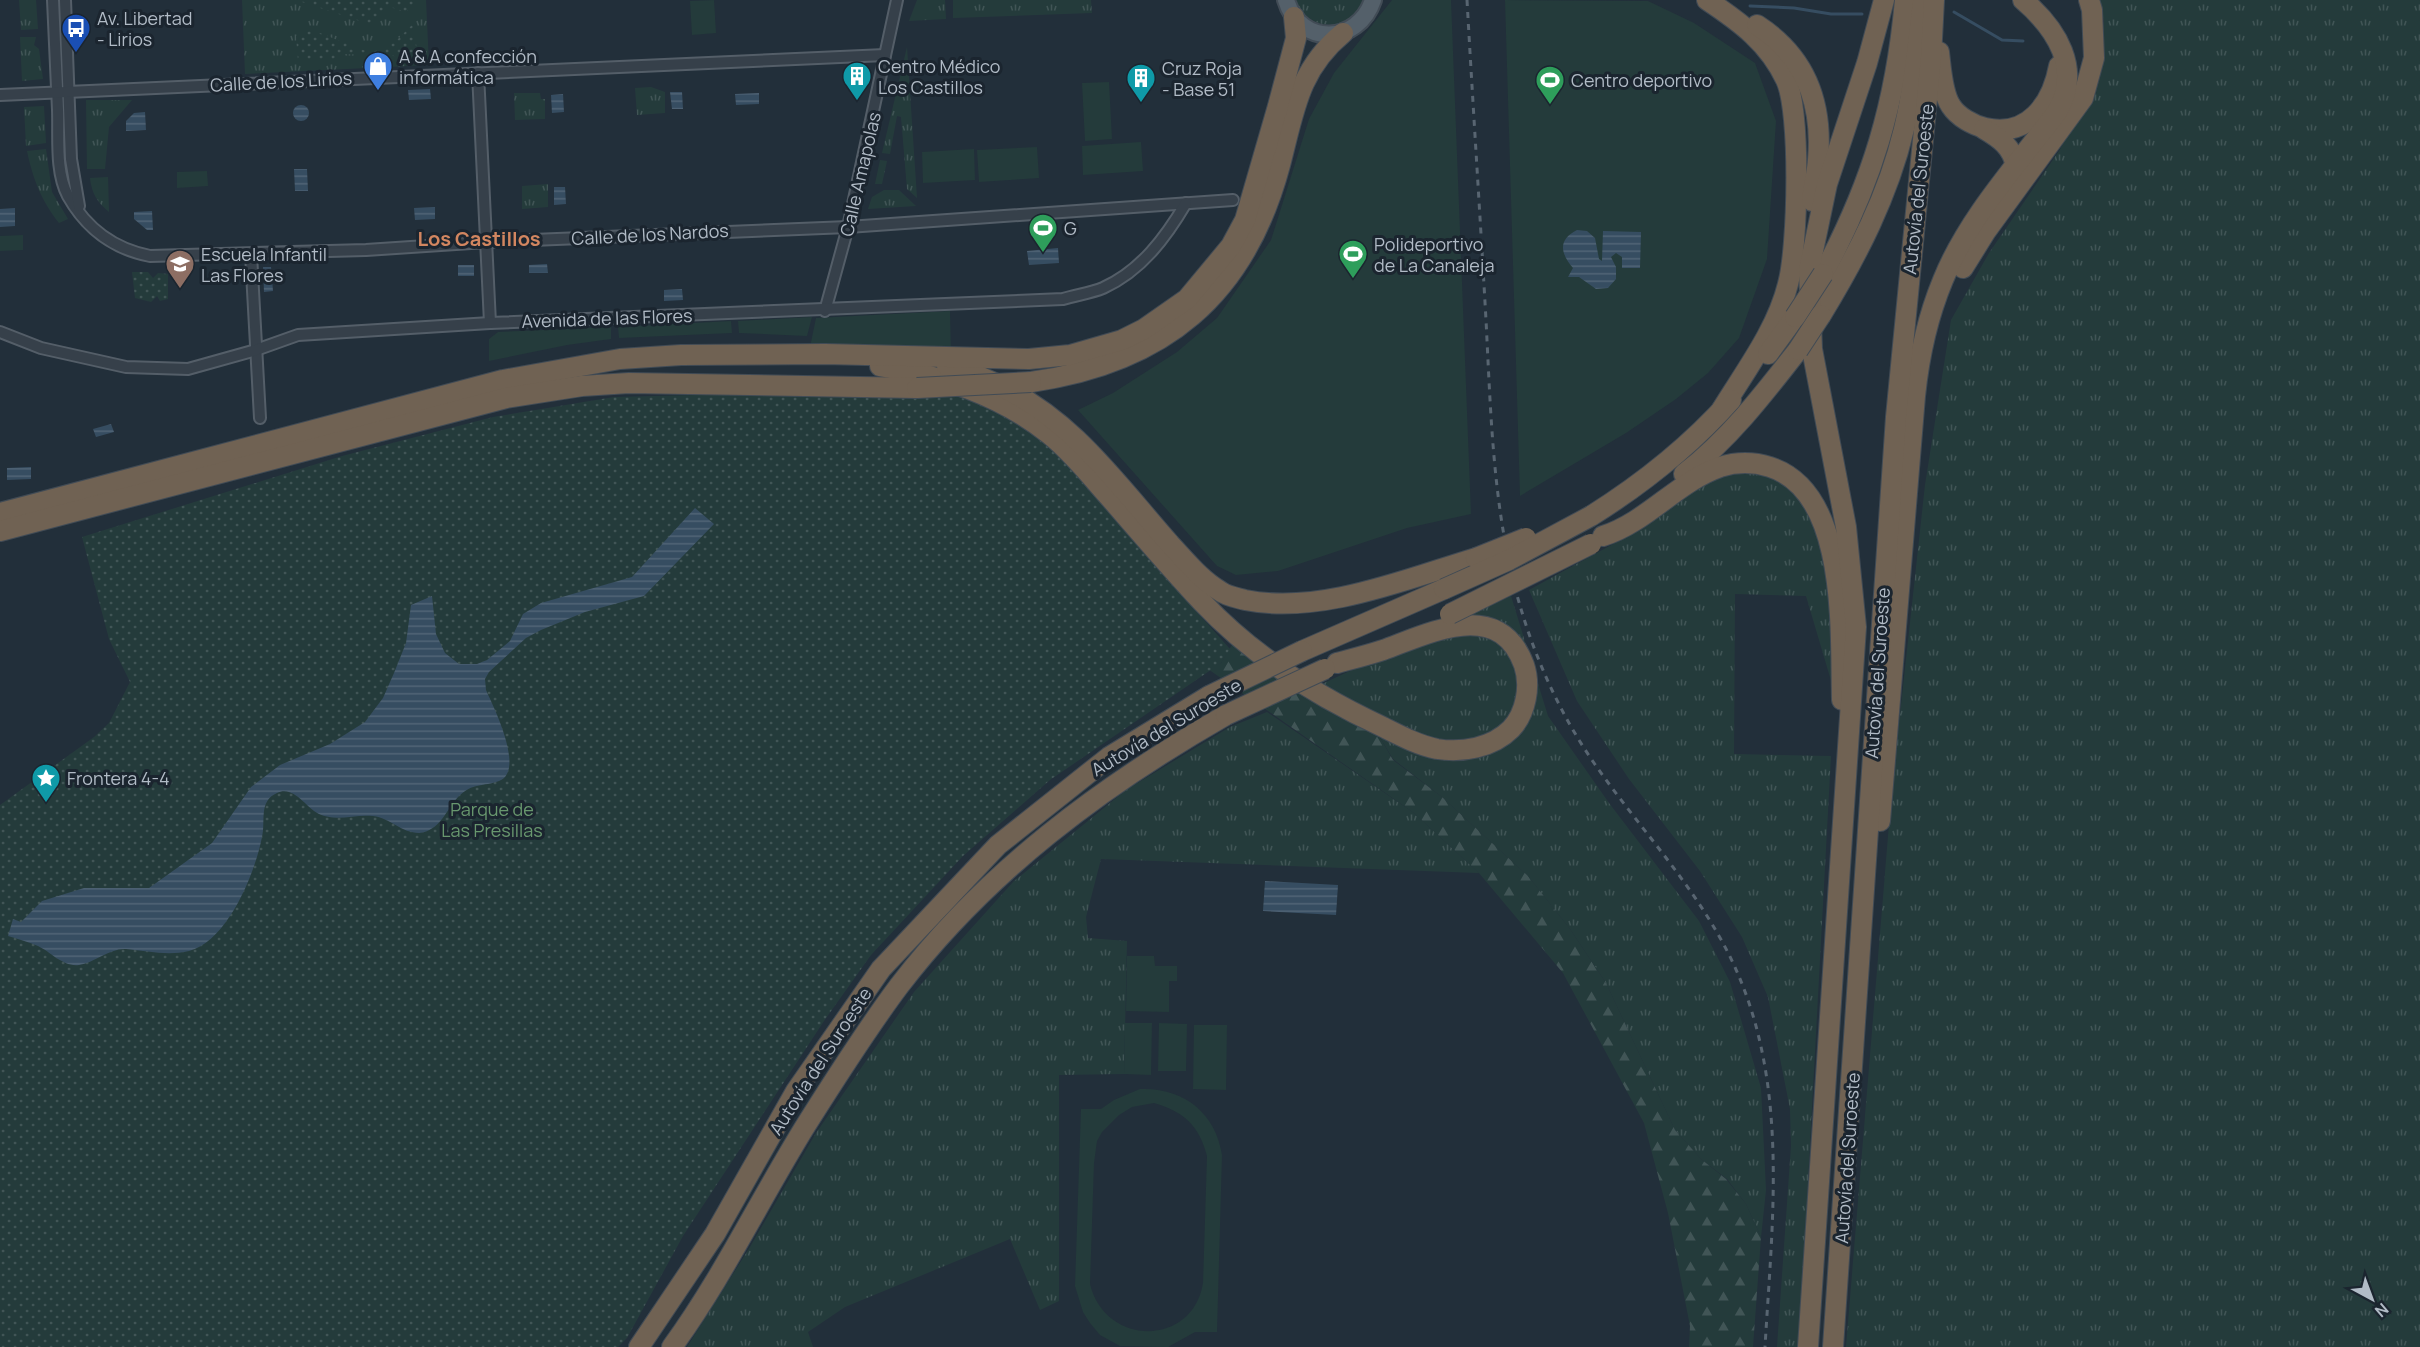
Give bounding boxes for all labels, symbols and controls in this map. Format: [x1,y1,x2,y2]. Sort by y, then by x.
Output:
place label: Av. Libertad - Lirios [97,6,192,51]
bus stop icon: Av. Libertad - Lirios [60,12,92,54]
place label: A & A confección informática [399,44,537,89]
shop icon: A & A confección informática [362,50,394,92]
place label: Centro Médico Los Castillos [878,54,1000,99]
place label: Cruz Roja - Base 51 [1162,56,1242,101]
building icon: Centro Médico Los Castillos [841,60,873,102]
building icon: Cruz Roja - Base 51 [1125,62,1157,104]
sports icon: Centro deportivo [1534,64,1566,106]
street label: Calle de los Lirios [209,65,353,97]
place label: Centro deportivo [1571,68,1712,92]
street label: Autovía del Suroeste [1897,103,1939,275]
street label: Calle Amapolas [834,109,886,239]
sports icon: G [1027,212,1059,254]
place label: G [1064,216,1077,240]
street label: Calle de los Nardos [571,218,729,250]
district label: Los Castillos [417,225,541,252]
place label: Polideportivo de La Canaleja [1374,232,1494,277]
sports icon: Polideportivo de La Canaleja [1337,238,1369,280]
place label: Escuela Infantil Las Flores [201,242,327,287]
school or university icon: Escuela Infantil Las Flores [164,248,196,290]
street label: Avenida de las Flores [521,303,693,333]
street label: Autovía del Suroeste [1859,587,1895,759]
street label: Autovía del Suroeste [1086,673,1246,781]
place icon: Frontera 4-4 [30,762,62,804]
place label: Frontera 4-4 [67,766,170,790]
park label: Parque de Las Presillas [441,797,543,842]
street label: Autovía del Suroeste [763,983,877,1139]
street label: Autovía del Suroeste [1829,1072,1865,1244]
north arrow [2342,1269,2402,1329]
text: N [2370,1298,2393,1322]

